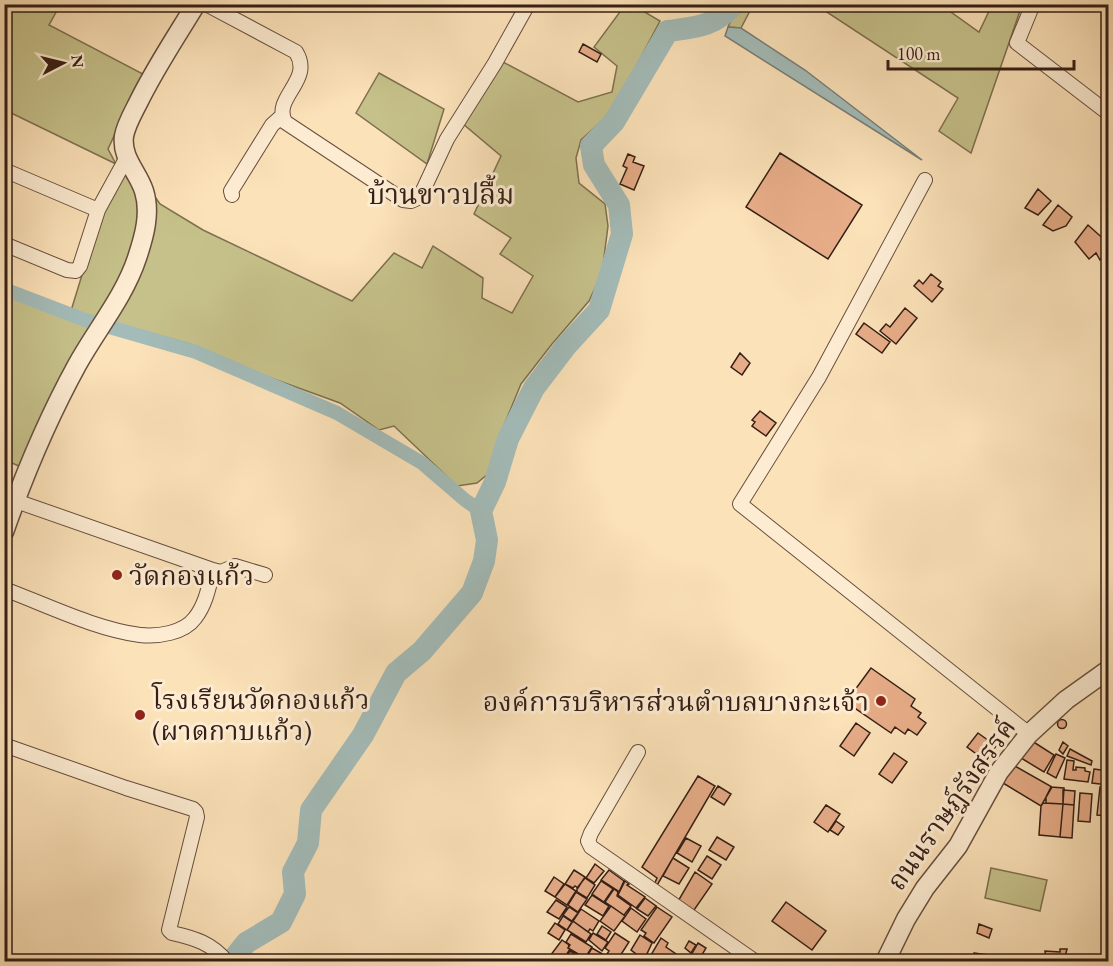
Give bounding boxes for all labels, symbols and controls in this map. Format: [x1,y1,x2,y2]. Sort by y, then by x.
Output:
north arrow [33,33,93,93]
scale bar [888,33,1074,71]
text: 100 m [897,42,941,65]
text: N [66,54,89,69]
district label: บ้านขาวปลื้ม [368,174,514,212]
place label: วัดกองแก้ว [129,558,254,593]
marker: วัดกองแก้ว [110,568,124,582]
place label: โรงเรียนวัดกองแก้ว (ผาดกาบแก้ว) [151,682,370,748]
place label: องค์การบริหารส่วนตำบลบางกะเจ้า [483,684,869,719]
marker: องค์การบริหารส่วนตำบลบางกะเจ้า [874,694,888,708]
marker: โรงเรียนวัดกองแก้ว (ผาดกาบแก้ว) [133,708,147,722]
street label: ถนนราษฎ์รังสรรค์ [879,711,1023,897]

